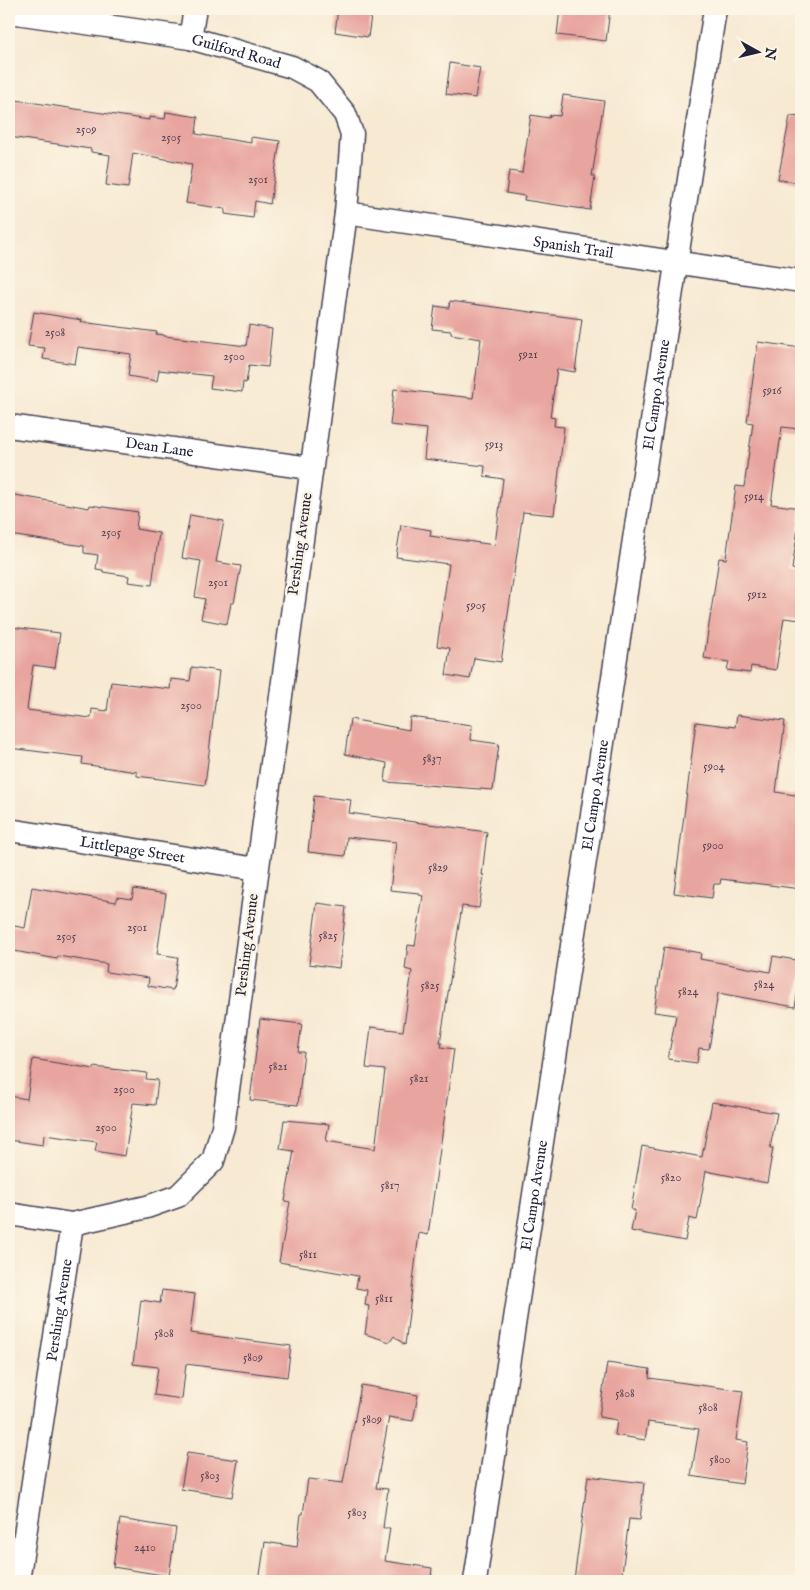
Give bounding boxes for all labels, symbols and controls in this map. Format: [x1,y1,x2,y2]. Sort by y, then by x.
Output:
north arrow [732,28,782,78]
street label: Guilford Road [189,29,284,73]
text: N [760,45,780,61]
house number: 2509 [75,122,97,137]
house number: 2505 [161,130,182,145]
house number: 2501 [248,172,268,187]
street label: Spanish Trail [532,232,616,262]
house number: 2508 [45,325,66,340]
street label: El Campo Avenue [638,338,674,452]
house number: 5921 [518,347,538,362]
house number: 2500 [223,349,245,364]
house number: 5916 [762,383,782,398]
street label: Dean Lane [124,433,195,461]
house number: 5913 [485,437,503,452]
house number: 5914 [744,489,764,504]
street label: Pershing Avenue [283,491,317,597]
house number: 2505 [101,525,122,540]
house number: 2501 [208,575,228,590]
house number: 5912 [747,587,767,602]
house number: 5905 [466,598,487,613]
house number: 2500 [180,698,202,713]
street label: El Campo Avenue [577,738,613,852]
house number: 5837 [422,751,442,766]
house number: 5904 [703,759,725,774]
street label: Littlepage Street [79,832,186,867]
house number: 5900 [702,838,724,853]
house number: 5829 [428,860,448,875]
street label: Pershing Avenue [231,892,263,997]
house number: 2501 [127,920,147,935]
house number: 5825 [319,928,338,943]
house number: 2505 [56,929,77,944]
house number: 5824 [754,977,774,992]
house number: 5825 [421,978,440,993]
house number: 5824 [678,984,698,999]
house number: 5821 [268,1059,288,1074]
house number: 5821 [409,1071,429,1086]
house number: 2500 [113,1082,135,1097]
house number: 2500 [95,1120,117,1135]
street label: El Campo Avenue [516,1139,552,1252]
house number: 5820 [661,1170,681,1185]
house number: 5817 [380,1178,400,1193]
house number: 5811 [299,1247,317,1262]
street label: Pershing Avenue [42,1257,76,1363]
house number: 5811 [375,1291,393,1306]
house number: 5808 [154,1326,174,1341]
house number: 5809 [243,1350,263,1365]
house number: 5808 [615,1386,635,1401]
house number: 5808 [698,1400,718,1415]
house number: 5809 [362,1412,382,1427]
house number: 5800 [710,1452,731,1467]
house number: 5803 [200,1468,220,1483]
house number: 5803 [347,1505,367,1520]
house number: 2410 [134,1540,156,1555]

